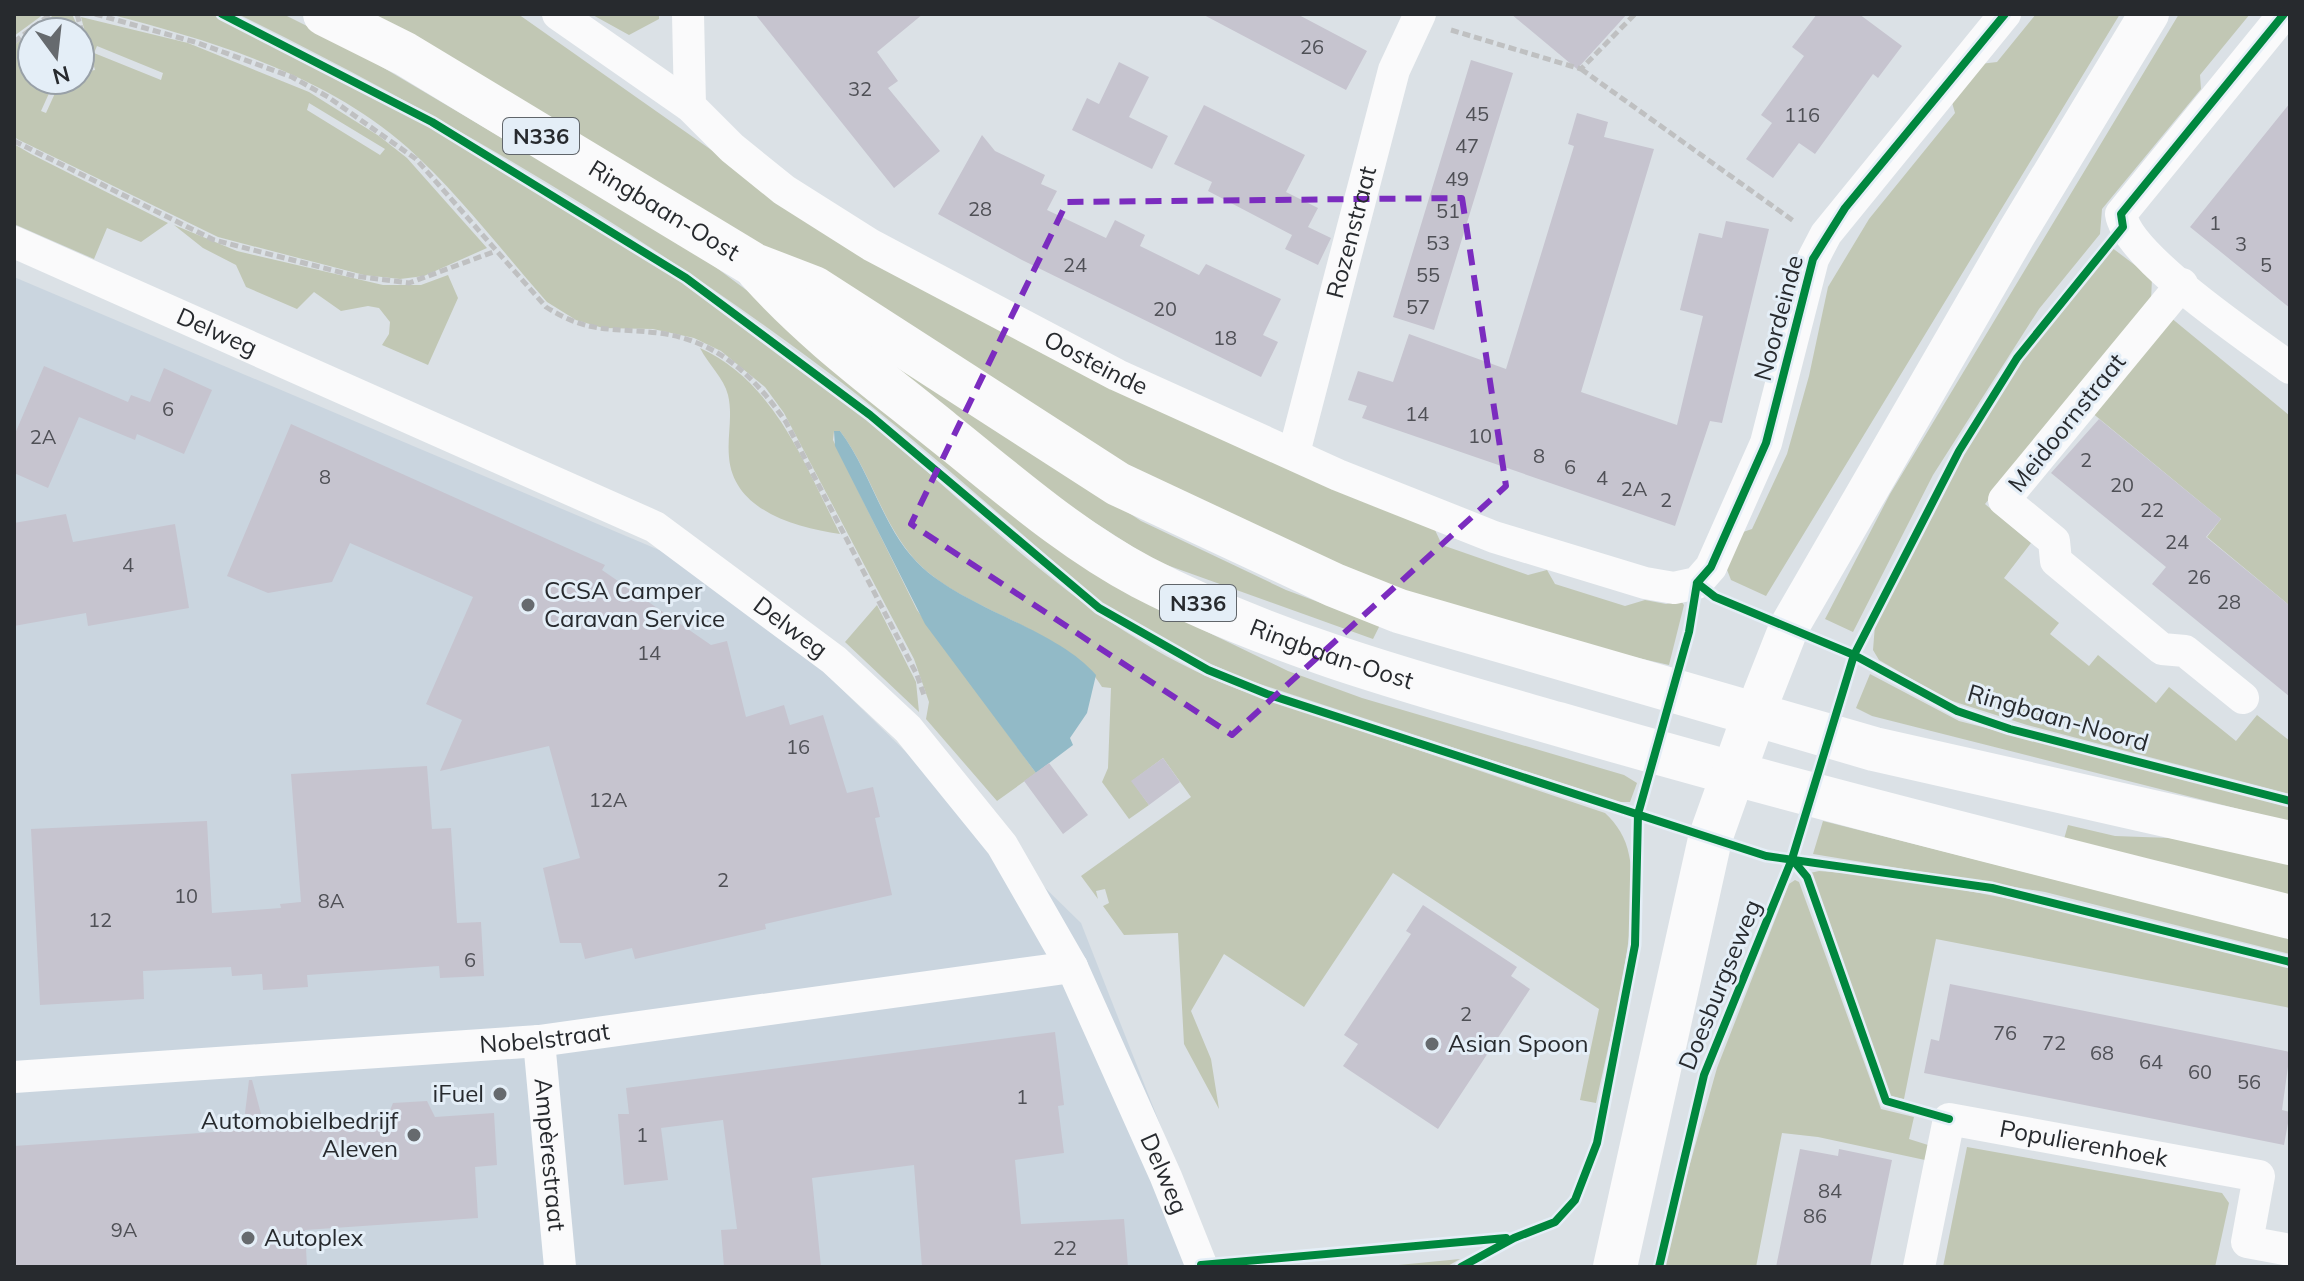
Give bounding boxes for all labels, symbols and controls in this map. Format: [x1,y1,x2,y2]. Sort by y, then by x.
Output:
north arrow [16,16,96,96]
house number: 26 [1300,34,1324,59]
text: N [50,60,73,91]
house number: 32 [848,76,872,101]
house number: 45 [1465,101,1489,126]
house number: 116 [1784,102,1820,127]
road number: N336 [503,118,579,154]
house number: 47 [1455,133,1479,158]
street label: Ringbaan-Oost [584,153,745,267]
street label: Rozenstraat [1319,163,1382,301]
house number: 49 [1445,166,1469,191]
house number: 28 [968,196,992,221]
house number: 51 [1436,198,1460,223]
house number: 1 [2209,210,2221,235]
house number: 53 [1426,230,1450,255]
house number: 3 [2235,231,2247,256]
house number: 24 [1063,252,1087,277]
street label: Noordeinde [1747,252,1809,384]
house number: 5 [2260,252,2272,277]
house number: 55 [1416,262,1440,287]
house number: 57 [1406,294,1430,319]
house number: 20 [1153,296,1177,321]
street label: Delweg [172,300,262,362]
street label: Oosteinde [1039,323,1153,401]
house number: 18 [1213,325,1237,350]
street label: Meidoornstraat [2001,347,2131,498]
house number: 6 [162,396,174,421]
house number: 14 [1405,401,1429,426]
house number: 10 [1468,423,1492,448]
house number: 2A [30,424,57,449]
house number: 8 [1533,443,1545,468]
house number: 2 [2080,447,2092,472]
house number: 6 [1564,454,1576,479]
house number: 8 [319,464,331,489]
house number: 4 [1596,465,1608,490]
house number: 20 [2110,472,2134,497]
house number: 2A [1621,476,1648,501]
house number: 2 [1660,487,1672,512]
house number: 22 [2140,497,2164,522]
house number: 24 [2165,529,2189,554]
house number: 4 [122,552,134,577]
house number: 26 [2187,564,2211,589]
place label: CCSA Camper Caravan Service [544,575,725,633]
road number: N336 [1160,585,1236,621]
street label: Delweg [748,589,834,664]
house number: 28 [2217,589,2241,614]
marker: CCSA Camper Caravan Service [519,596,537,614]
street label: Ringbaan-Oost [1246,612,1417,695]
house number: 14 [637,640,661,665]
street label: Ringbaan-Noord [1964,677,2152,757]
house number: 16 [786,734,810,759]
house number: 12A [589,787,628,812]
house number: 2 [717,867,729,892]
house number: 10 [174,883,198,908]
house number: 8A [318,888,345,913]
street label: Doesburgseweg [1671,895,1767,1074]
house number: 12 [88,907,112,932]
house number: 6 [464,947,476,972]
house number: 2 [1460,1001,1472,1026]
street label: Nobelstraat [478,1015,611,1059]
house number: 76 [1993,1020,2017,1045]
place label: Asian Spoon [1448,1028,1589,1058]
house number: 72 [2042,1030,2066,1055]
marker: Asian Spoon [1423,1035,1441,1053]
house number: 68 [2090,1040,2114,1065]
house number: 64 [2139,1049,2163,1074]
house number: 60 [2188,1059,2212,1084]
house number: 56 [2237,1069,2261,1094]
street label: Ampèrestraat [528,1076,573,1232]
place label: iFuel [432,1078,484,1108]
house number: 1 [1016,1084,1028,1109]
marker: iFuel [491,1085,509,1103]
place label: Automobielbedrijf Aleven [201,1105,399,1163]
street label: Populierenhoek [1997,1113,2171,1173]
house number: 1 [636,1122,648,1147]
marker: Automobielbedrijf Aleven [405,1126,423,1144]
street label: Delweg [1134,1128,1195,1218]
house number: 84 [1818,1178,1842,1203]
house number: 86 [1803,1203,1827,1228]
house number: 9A [111,1217,138,1242]
place label: Autoplex [264,1222,364,1252]
marker: Autoplex [239,1229,257,1247]
house number: 22 [1053,1235,1077,1260]

